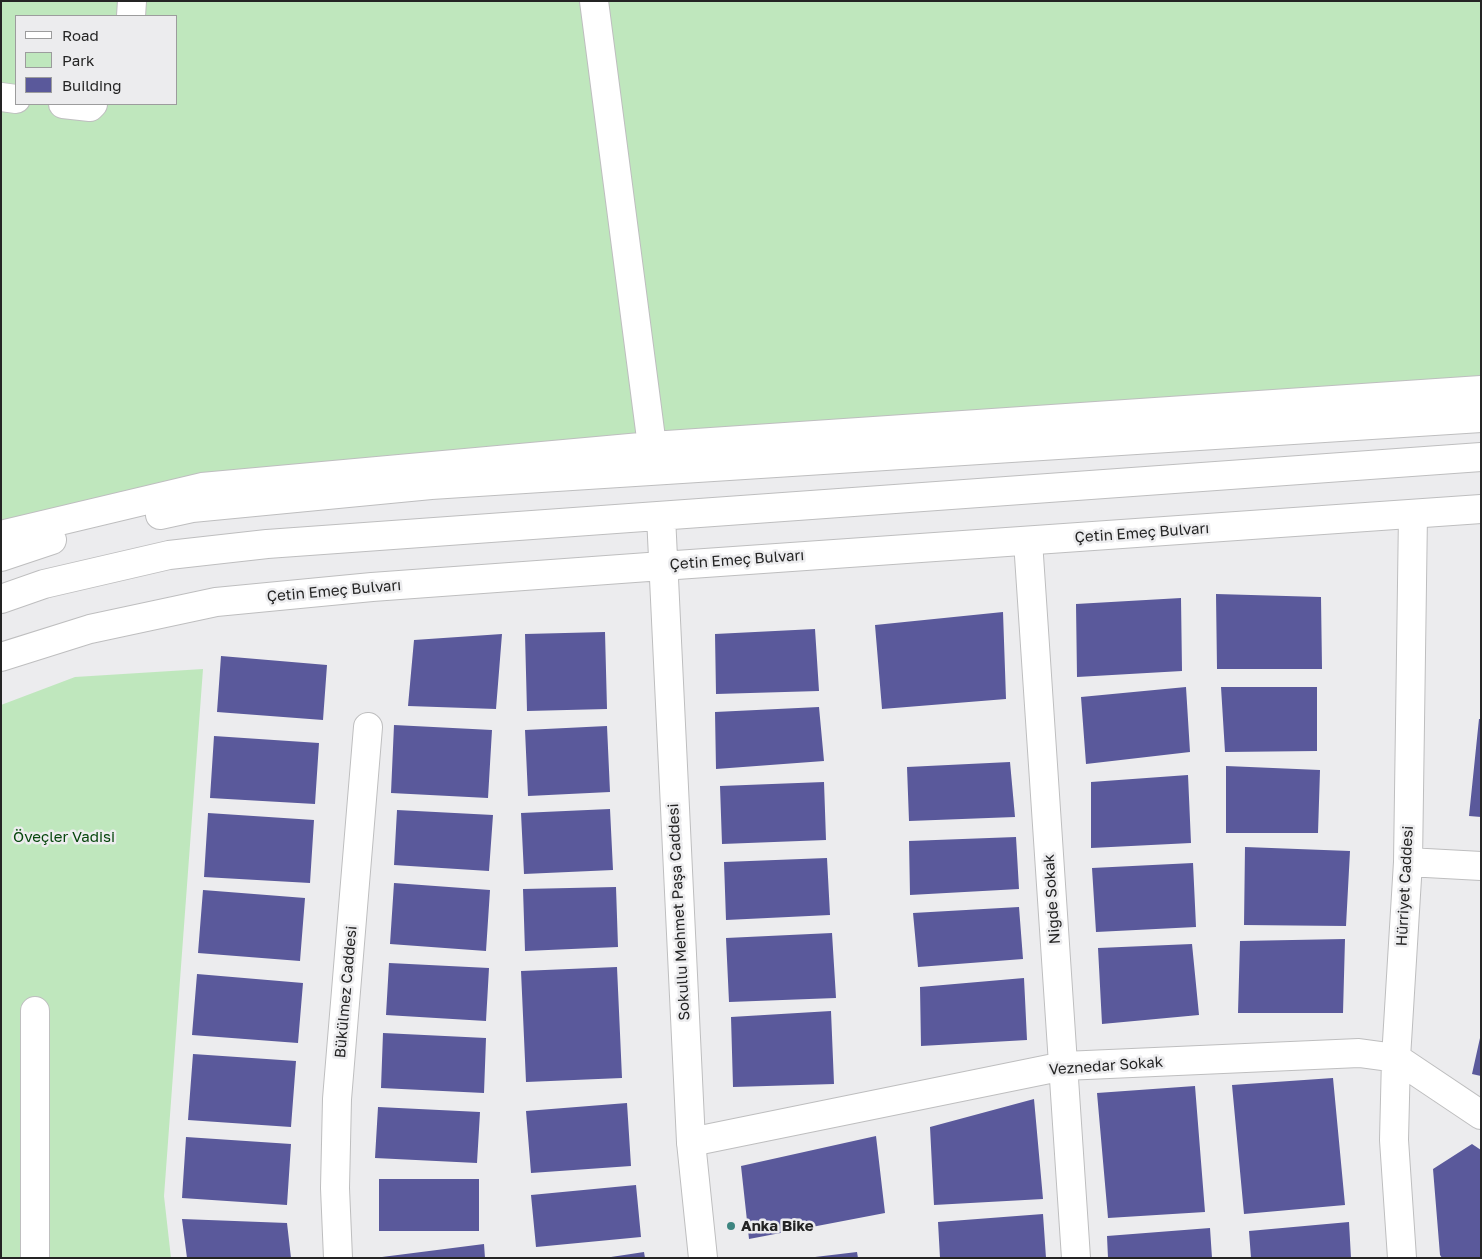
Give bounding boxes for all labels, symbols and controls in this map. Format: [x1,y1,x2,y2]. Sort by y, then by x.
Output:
legend [15,15,178,105]
text: Road [62,26,99,44]
text: Park [62,51,94,69]
text: Building [62,76,122,94]
street label: Çetin Emeç Bulvarı [1074,519,1210,547]
street label: Çetin Emeç Bulvarı [669,546,805,574]
street label: Çetin Emeç Bulvarı [266,576,402,606]
street label: Sokullu Mehmet Paşa Caddesi [664,803,694,1021]
street label: Hürriyet Caddesi [1393,825,1417,947]
park label: Öveçler Vadisi [13,828,115,846]
street label: Niğde Sokak [1040,853,1064,945]
street label: Bükülmez Caddesi [331,925,361,1059]
street label: Veznedar Sokak [1048,1053,1164,1079]
place label: Anka Bike [741,1217,814,1235]
marker: Anka Bike [725,1220,737,1232]

